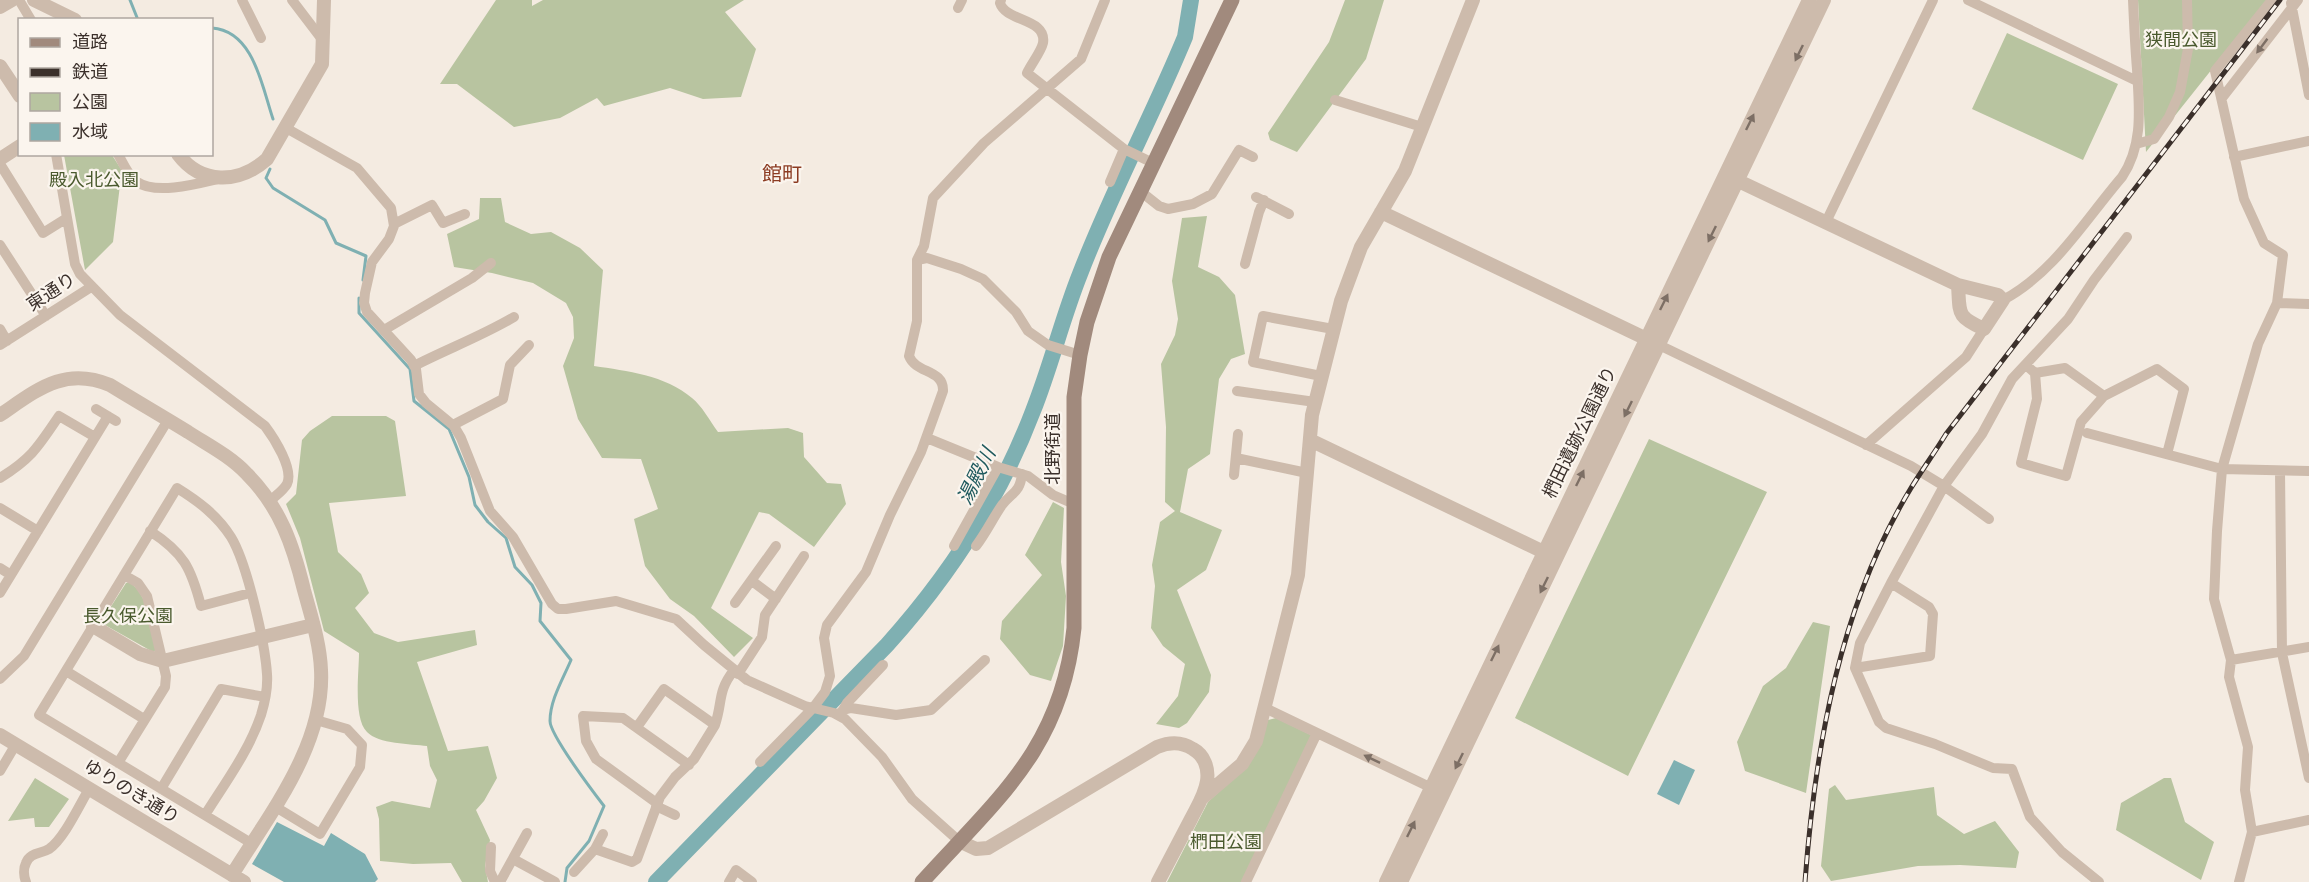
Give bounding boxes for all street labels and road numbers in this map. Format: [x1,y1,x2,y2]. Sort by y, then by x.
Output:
street label: 東通り [23,269,81,317]
street label: 椚田遺跡公園通り [1539,363,1623,503]
street label: 北野街道 [1043,413,1066,485]
street label: ゆりのき通り [79,755,183,831]

